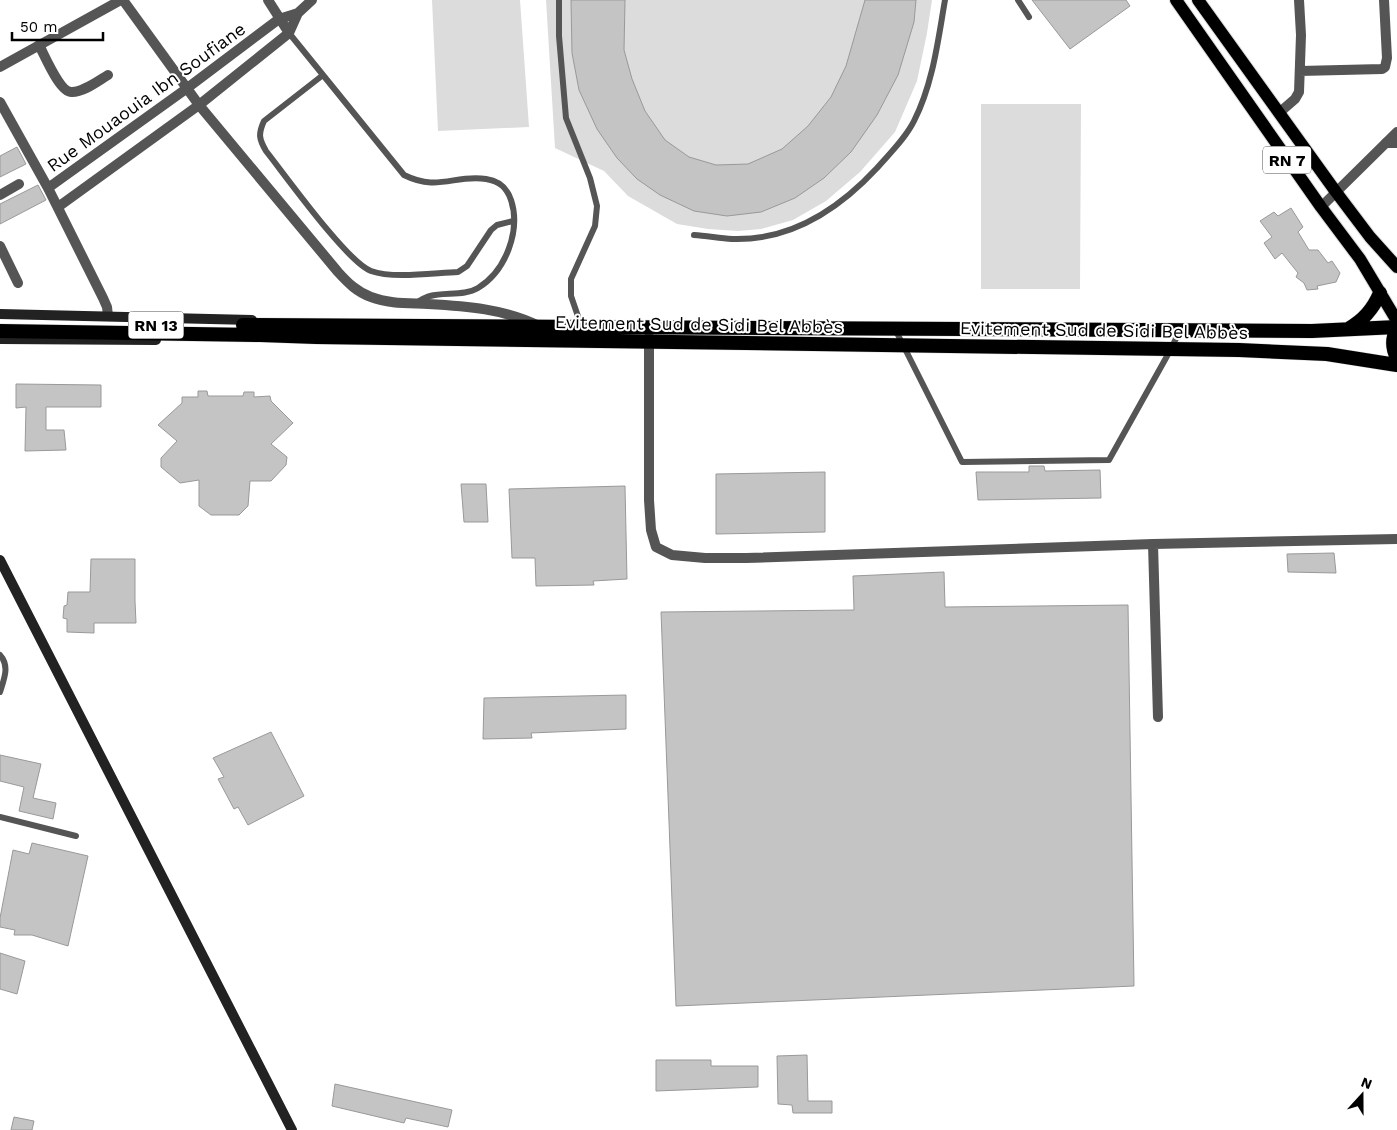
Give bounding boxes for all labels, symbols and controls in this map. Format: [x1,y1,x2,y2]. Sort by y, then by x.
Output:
scale bar [12,10,104,42]
text: 50 m [20,18,57,36]
street label: Rue Mouaouia Ibn Soufiane [43,18,249,176]
road number: RN 7 [1263,146,1311,174]
street label: Evitement Sud de Sidi Bel Abbès [555,311,843,337]
road number: RN 13 [128,312,184,338]
street label: Evitement Sud de Sidi Bel Abbès [960,317,1248,343]
north arrow [1337,1070,1387,1120]
text: N [1359,1074,1374,1092]

